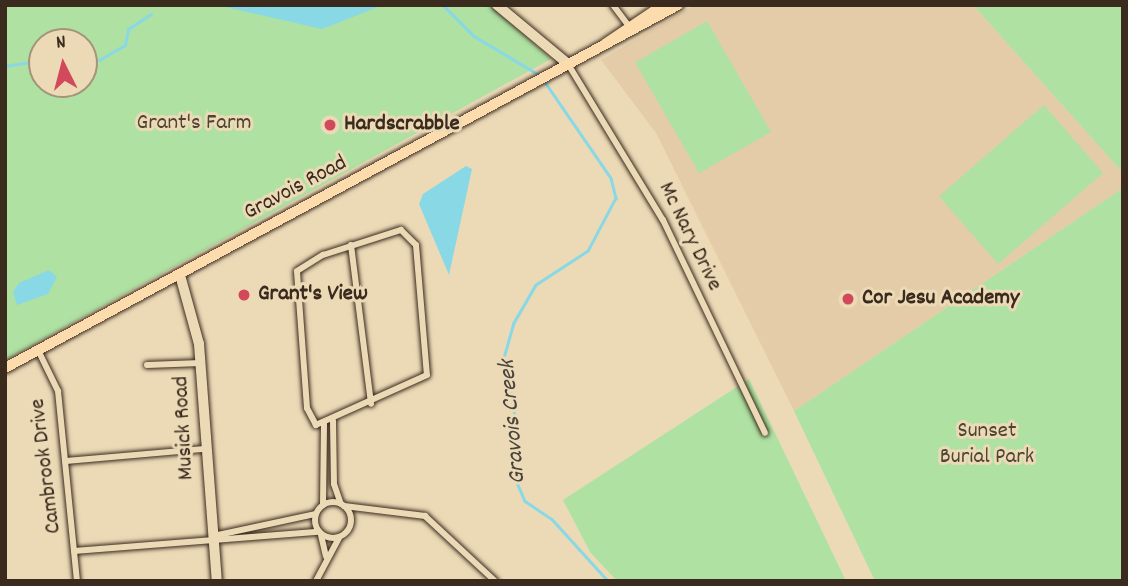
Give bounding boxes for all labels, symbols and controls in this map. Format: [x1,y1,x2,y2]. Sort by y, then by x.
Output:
north arrow [28,28,98,98]
text: N [55,30,67,58]
park label: Grant's Farm [137,110,251,138]
place label: Hardscrabble [344,111,460,139]
marker: Hardscrabble [322,117,338,133]
street label: Gravois Road [240,150,352,228]
street label: Mc Nary Drive [651,178,727,296]
place label: Grant's View [258,281,368,309]
place label: Cor Jesu Academy [862,285,1019,313]
marker: Grant's View [236,287,252,303]
marker: Cor Jesu Academy [840,291,856,307]
water label: Gravois Creek [494,359,534,485]
street label: Musick Road [168,375,202,481]
street label: Cambrook Drive [25,397,69,535]
park label: Sunset Burial Park [940,418,1034,472]

